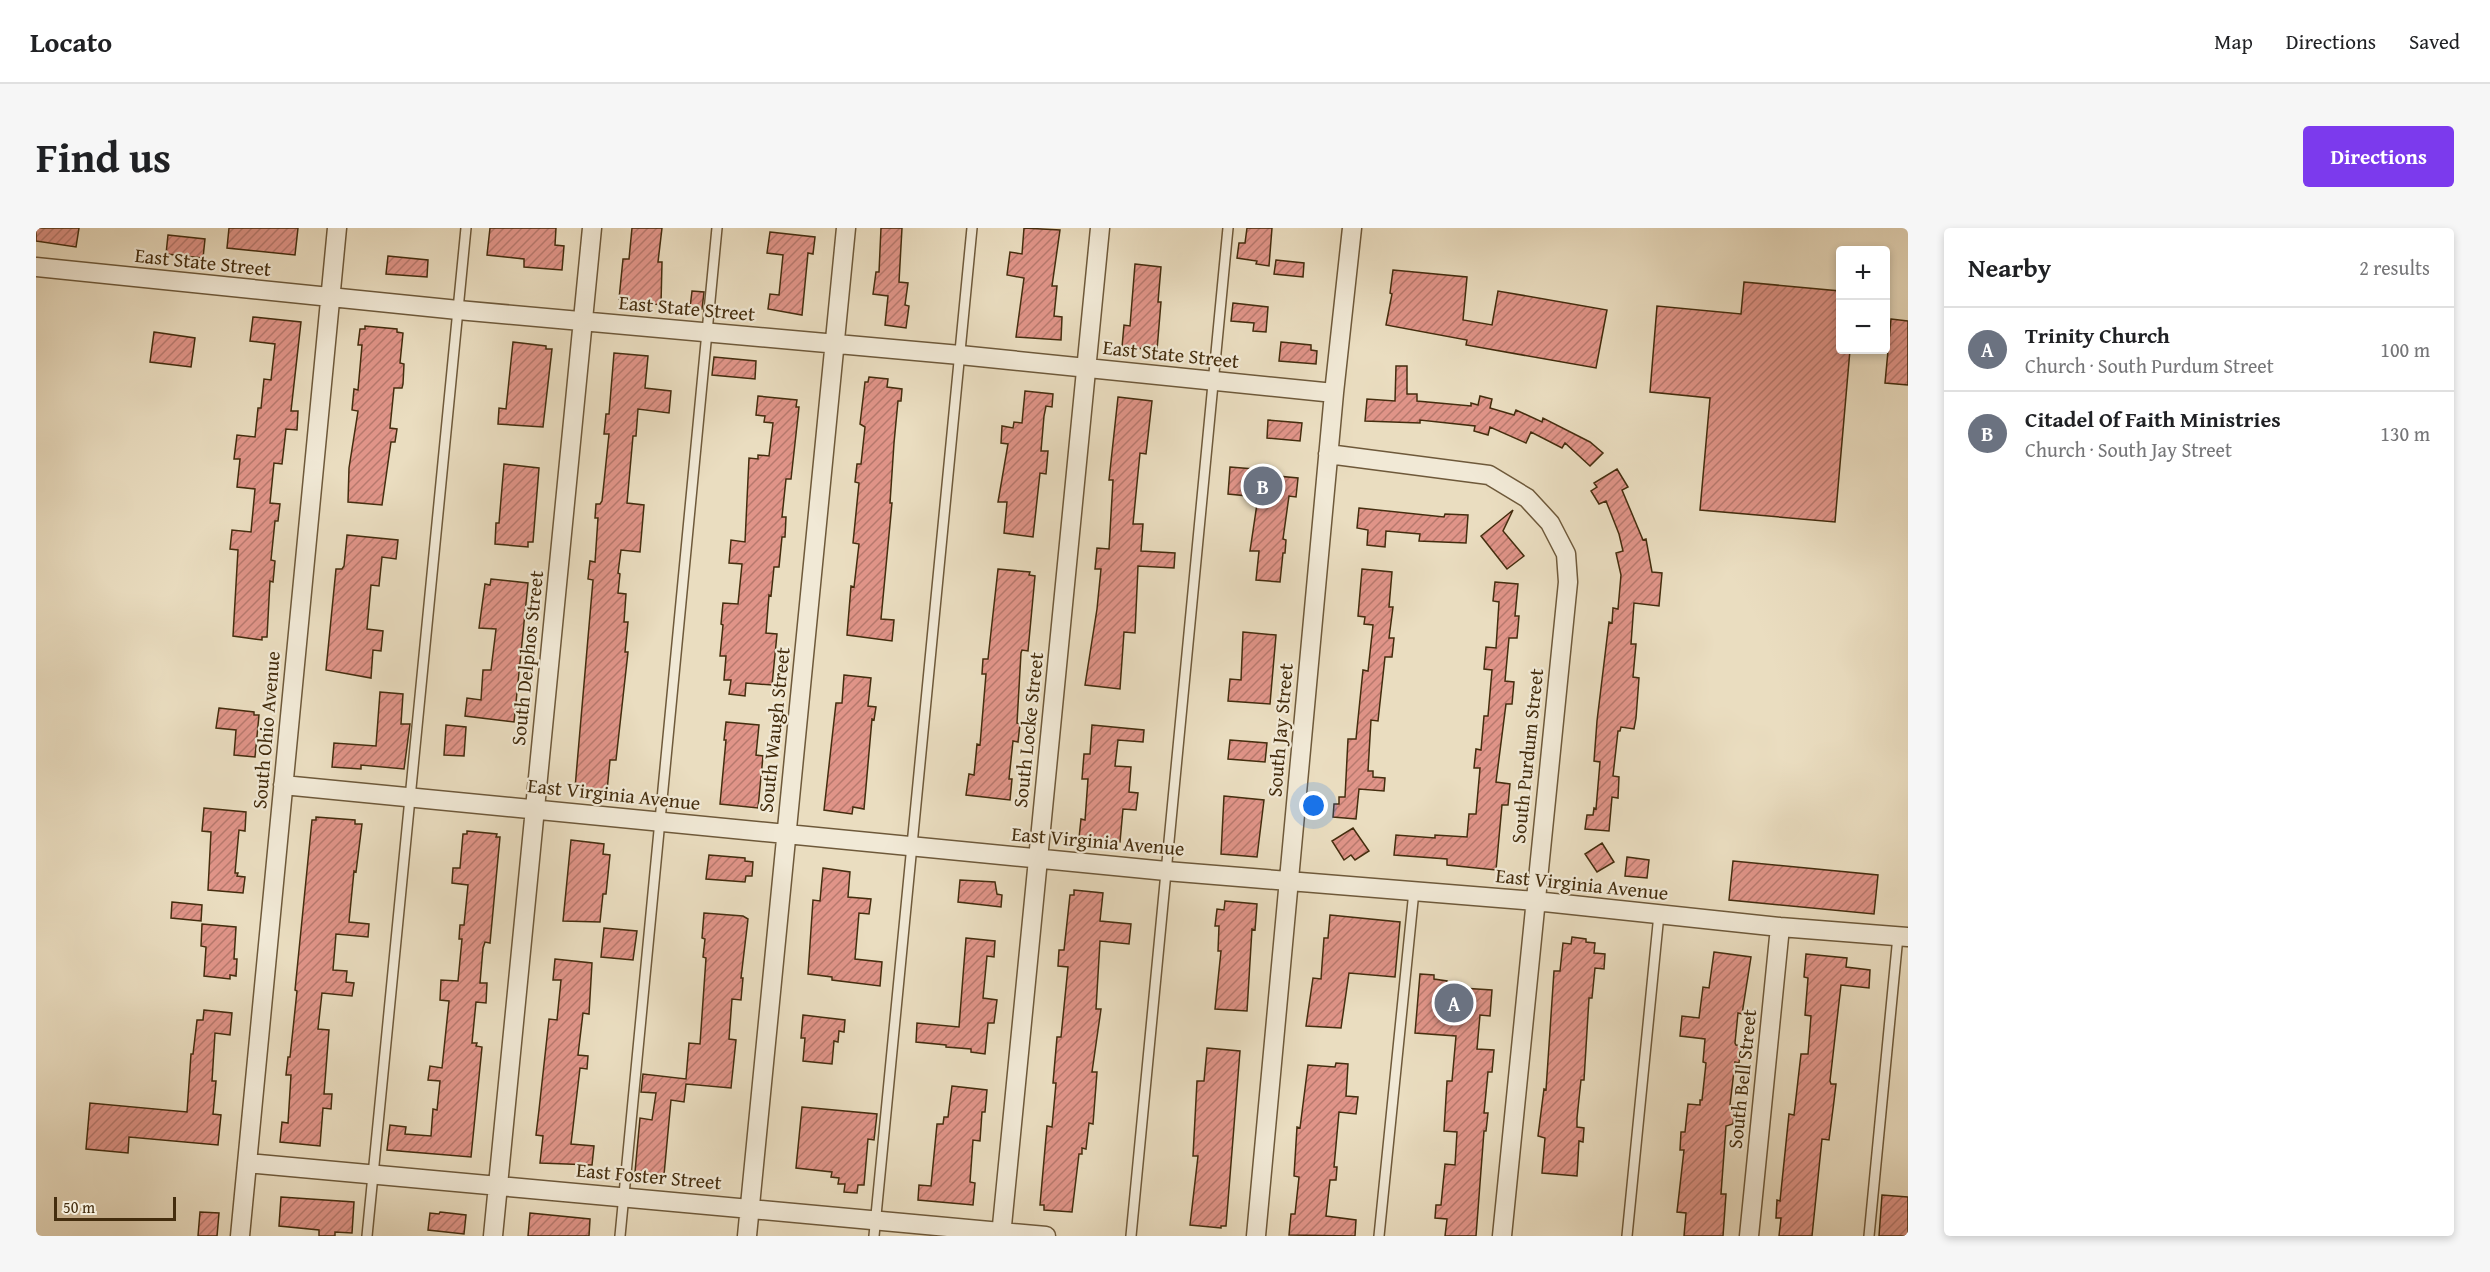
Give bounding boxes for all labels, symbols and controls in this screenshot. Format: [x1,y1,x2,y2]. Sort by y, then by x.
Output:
text: Locato [30,21,112,62]
text: Map [2214,26,2253,57]
text: Directions [2286,26,2376,57]
text: Saved [2409,26,2460,57]
text: Find us [36,126,171,187]
button: Directions [2303,126,2454,187]
street label: East State Street [134,240,273,283]
map controls [1836,246,1890,354]
button: + [1836,246,1890,300]
text: Nearby [1968,248,2051,287]
text: 2 results [2359,253,2430,282]
street label: East State Street [618,287,756,328]
button: − [1836,300,1890,354]
text: Trinity Church [2025,319,2170,351]
street label: East State Street [1102,332,1241,375]
text: A [1981,335,1994,364]
text: 100 m [2380,335,2430,364]
text: Church · South Purdum Street [2025,351,2274,380]
text: Citadel Of Faith Ministries [2025,403,2281,435]
text: B [1981,419,1994,448]
text: 130 m [2380,419,2430,448]
text: Church · South Jay Street [2025,435,2232,464]
pin: B [1244,464,1282,508]
street label: South Delphos Street [503,569,550,747]
street label: South Waugh Street [750,646,797,814]
street label: South Ohio Avenue [244,650,287,810]
street label: South Locke Street [1005,651,1050,809]
street label: South Jay Street [1259,662,1300,798]
street label: South Purdum Street [1503,667,1550,845]
street label: East Virginia Avenue [526,770,702,817]
your location [1299,791,1328,820]
street label: East Virginia Avenue [1010,818,1186,863]
street label: East Virginia Avenue [1494,860,1670,907]
pin: A [1434,980,1474,1026]
street label: South Bell Street [1720,1008,1763,1150]
street label: East Foster Street [575,1155,723,1196]
scale bar [54,1194,176,1222]
text: 50 m [63,1195,95,1219]

